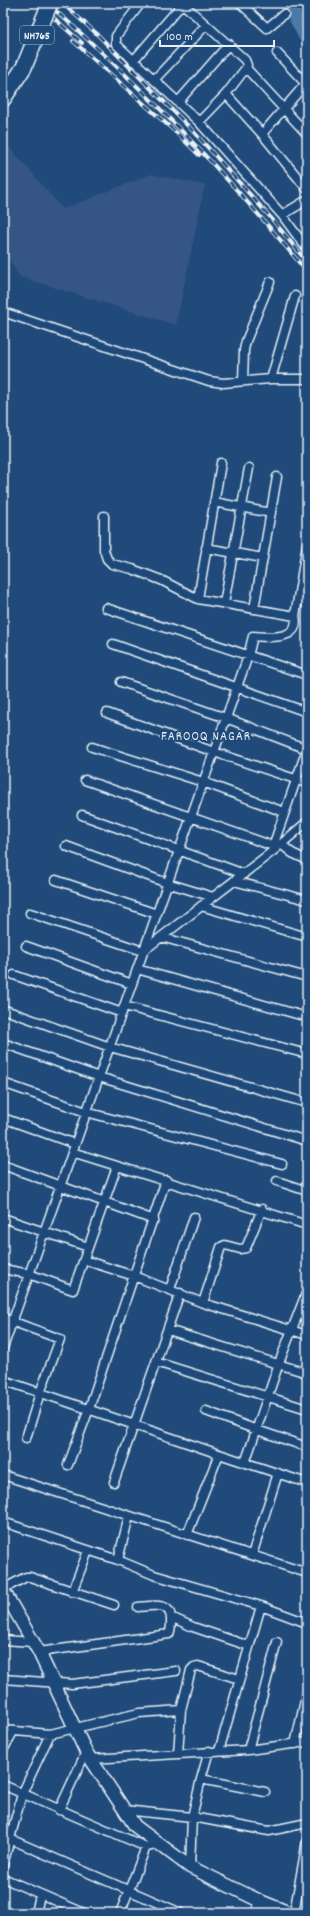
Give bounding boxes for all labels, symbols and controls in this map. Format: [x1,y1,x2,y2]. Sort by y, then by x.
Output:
scale bar [160,22,274,48]
road number: NH765 [20,26,54,44]
text: 100 m [166,29,193,46]
district label: FAROOQ NAGAR [161,728,251,747]

